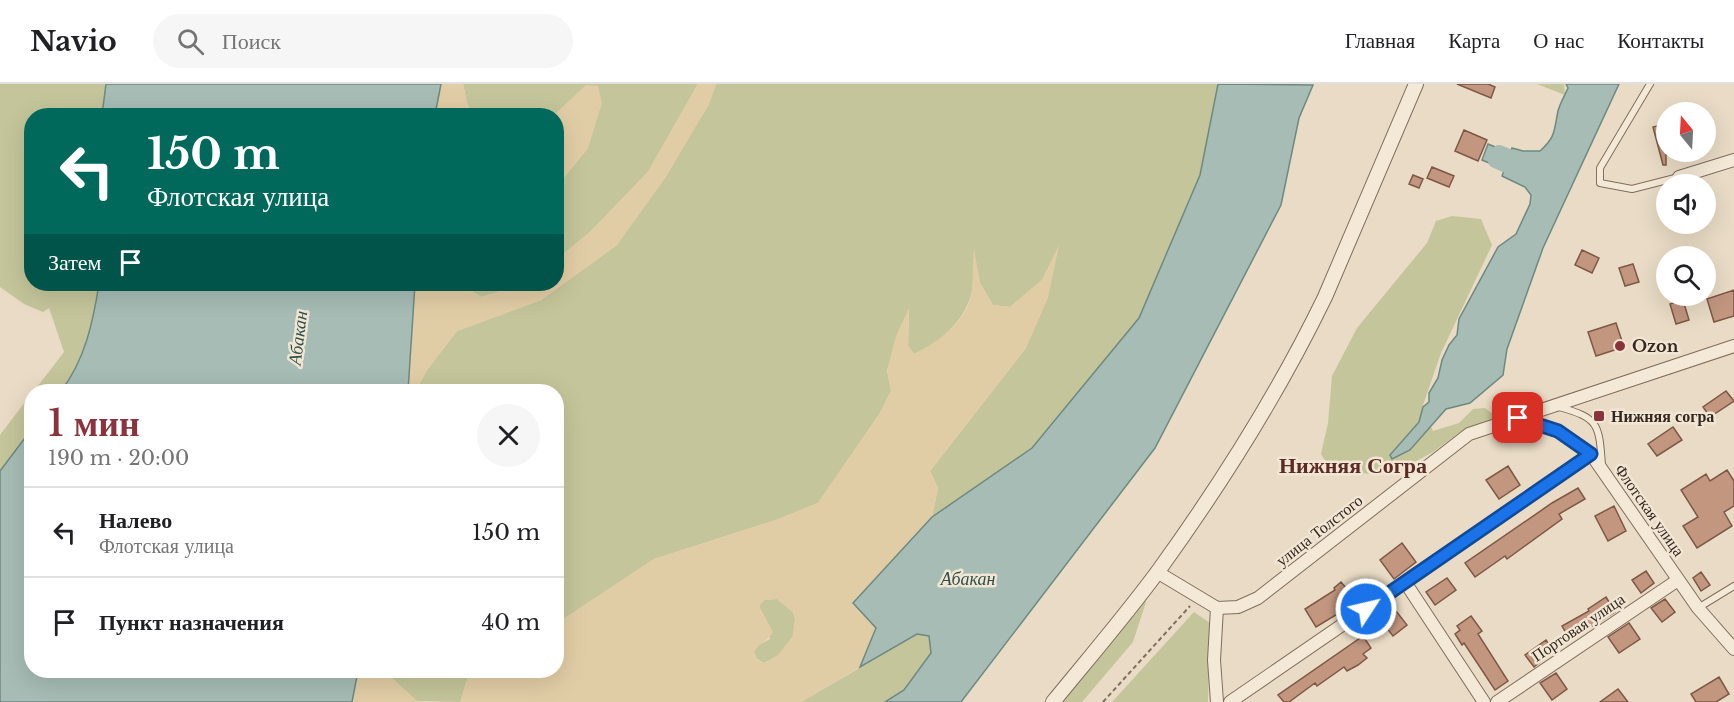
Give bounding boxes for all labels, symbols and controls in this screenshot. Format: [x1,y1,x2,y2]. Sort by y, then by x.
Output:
search box [153,14,573,68]
text: Navio [30,24,117,59]
icon: search [174,25,207,58]
text: Поиск [222,28,281,55]
text: Главная [1345,28,1415,54]
text: Карта [1448,28,1500,54]
text: О нас [1533,28,1584,54]
text: Контакты [1617,28,1704,54]
north arrow [1656,102,1716,162]
map controls [1656,102,1716,306]
text: 150 m [147,128,280,180]
icon: left [48,132,126,210]
button: sound [1656,174,1716,234]
text: Флотская улица [147,180,329,213]
icon: arrive [114,246,147,279]
button: search [1656,246,1716,306]
text: Затем [48,249,102,276]
water label: Абакан [284,309,312,367]
place label: Ozon [1632,336,1679,356]
marker: Ozon [1613,339,1627,353]
pin [1492,392,1543,443]
text: 1 мин [48,401,140,446]
icon: arrive [1501,401,1534,434]
button: close [477,404,540,467]
place label: Нижняя согра [1611,406,1714,426]
marker: Нижняя согра [1592,409,1606,423]
text: 190 m · 20:00 [48,446,189,470]
district label: Нижняя Согра [1279,452,1427,479]
street label: Флотская улица [1611,460,1689,560]
street label: улица Толстого [1272,490,1366,570]
text: Налево [99,507,172,534]
icon: left [48,516,81,549]
text: 150 m [472,519,540,546]
text: Флотская улица [99,534,234,558]
water label: Абакан [940,568,995,590]
position arrow [1334,577,1398,641]
street label: Портовая улица [1528,589,1628,665]
icon: arrive [48,606,81,639]
text: Пункт назначения [99,609,284,636]
text: 40 m [482,609,540,636]

